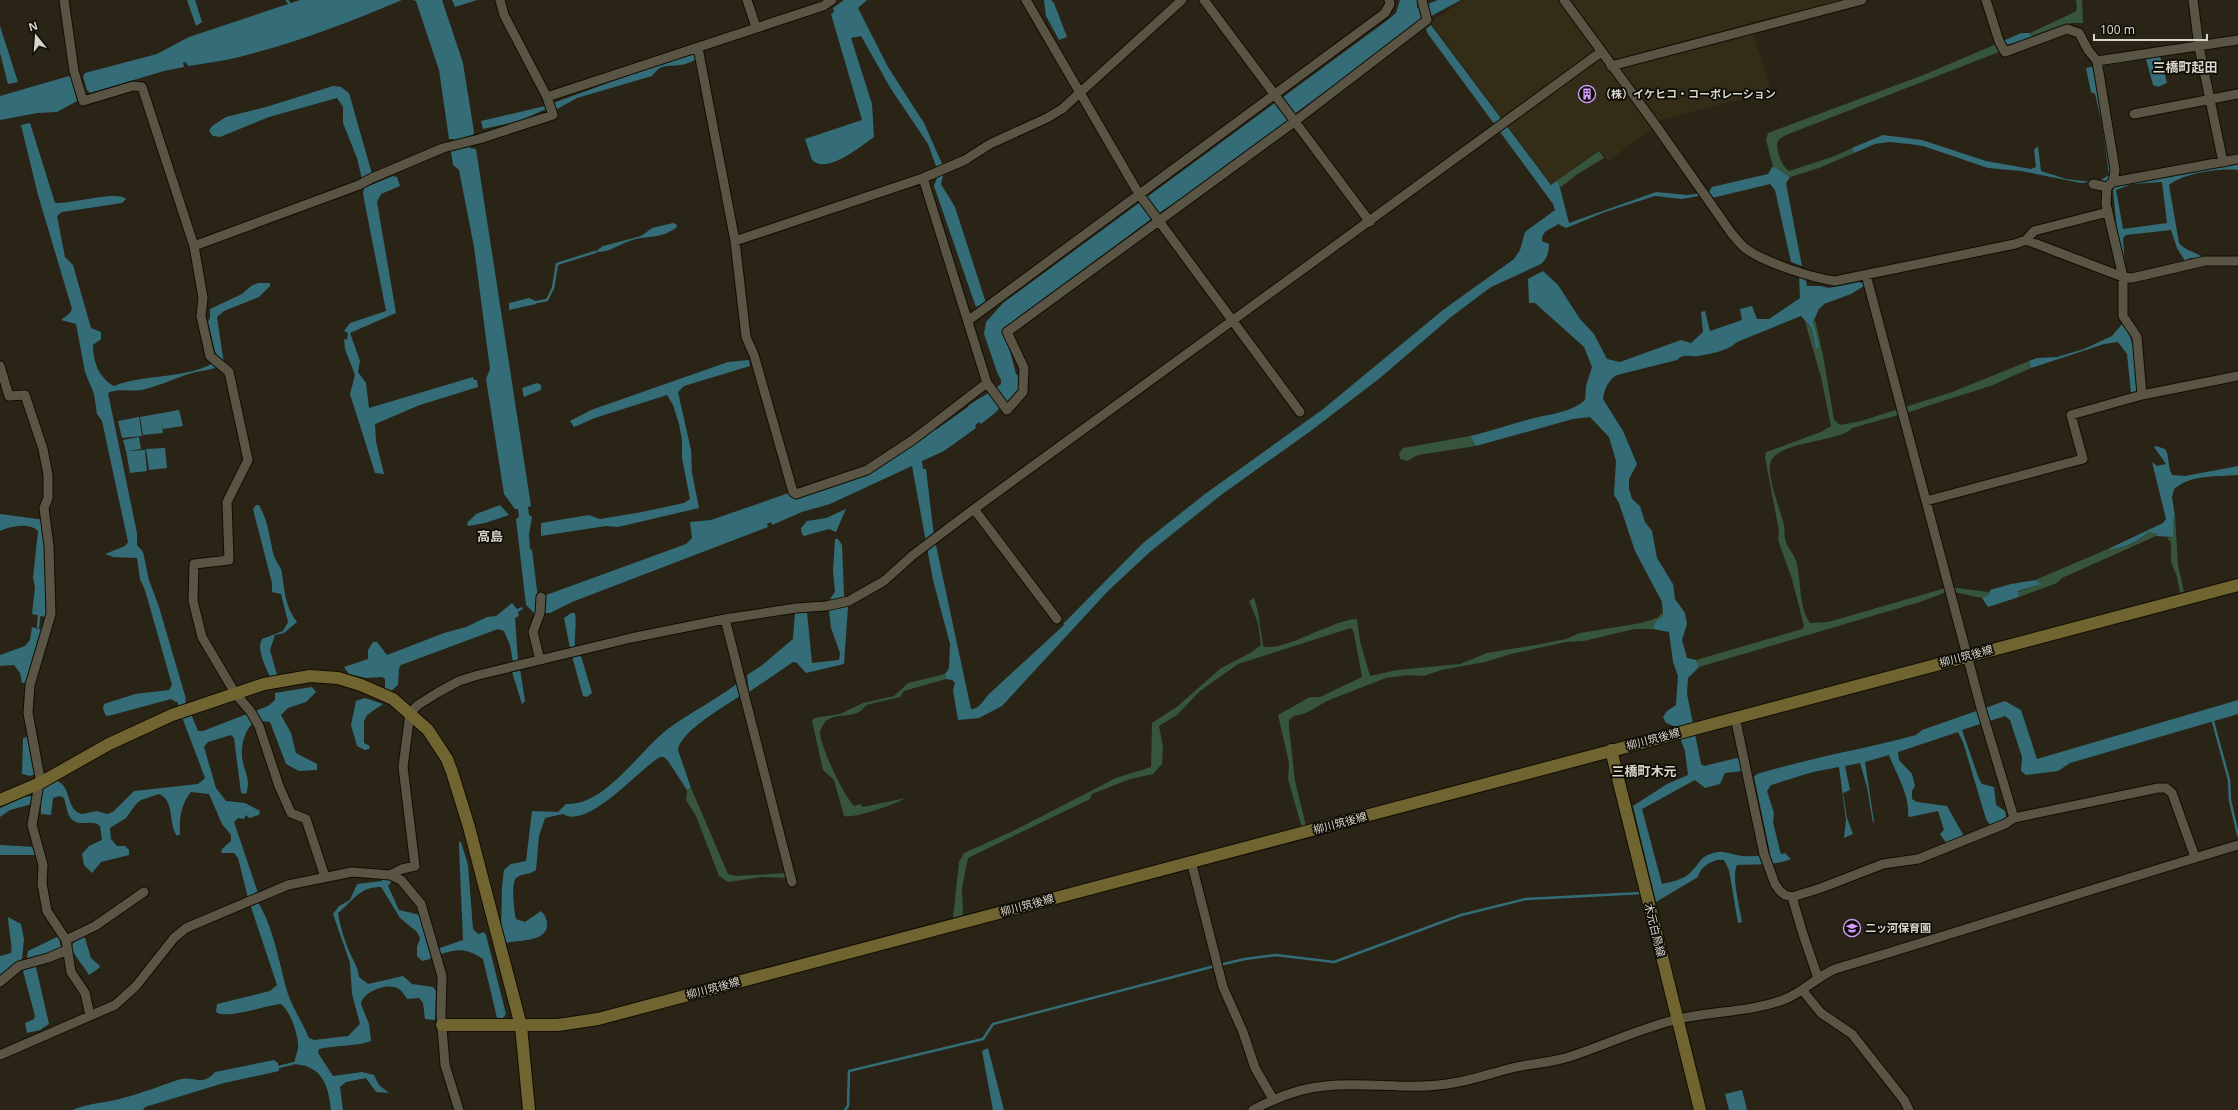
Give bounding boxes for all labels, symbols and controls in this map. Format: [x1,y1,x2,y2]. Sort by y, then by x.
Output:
north arrow [16,16,56,56]
scale bar [2094,16,2207,42]
text: N [26,17,39,34]
text: 100 m [2100,21,2135,38]
district label: 三橋町起田 [2152,58,2218,76]
building icon: （株）イケヒコ・コーポレーション [1577,84,1597,104]
place label: （株）イケヒコ・コーポレーション [1600,86,1776,101]
district label: 高島 [477,527,503,545]
street label: 柳川筑後線 [1937,641,1994,670]
street label: 柳川筑後線 [1624,724,1681,753]
district label: 三橋町木元 [1611,762,1677,780]
street label: 柳川筑後線 [1311,808,1368,837]
street label: 柳川筑後線 [998,890,1055,919]
street label: 木元白鳥線 [1642,901,1669,958]
school or university icon: 二ッ河保育園 [1842,918,1862,938]
place label: 二ッ河保育園 [1865,920,1931,935]
street label: 柳川筑後線 [684,973,741,1002]

